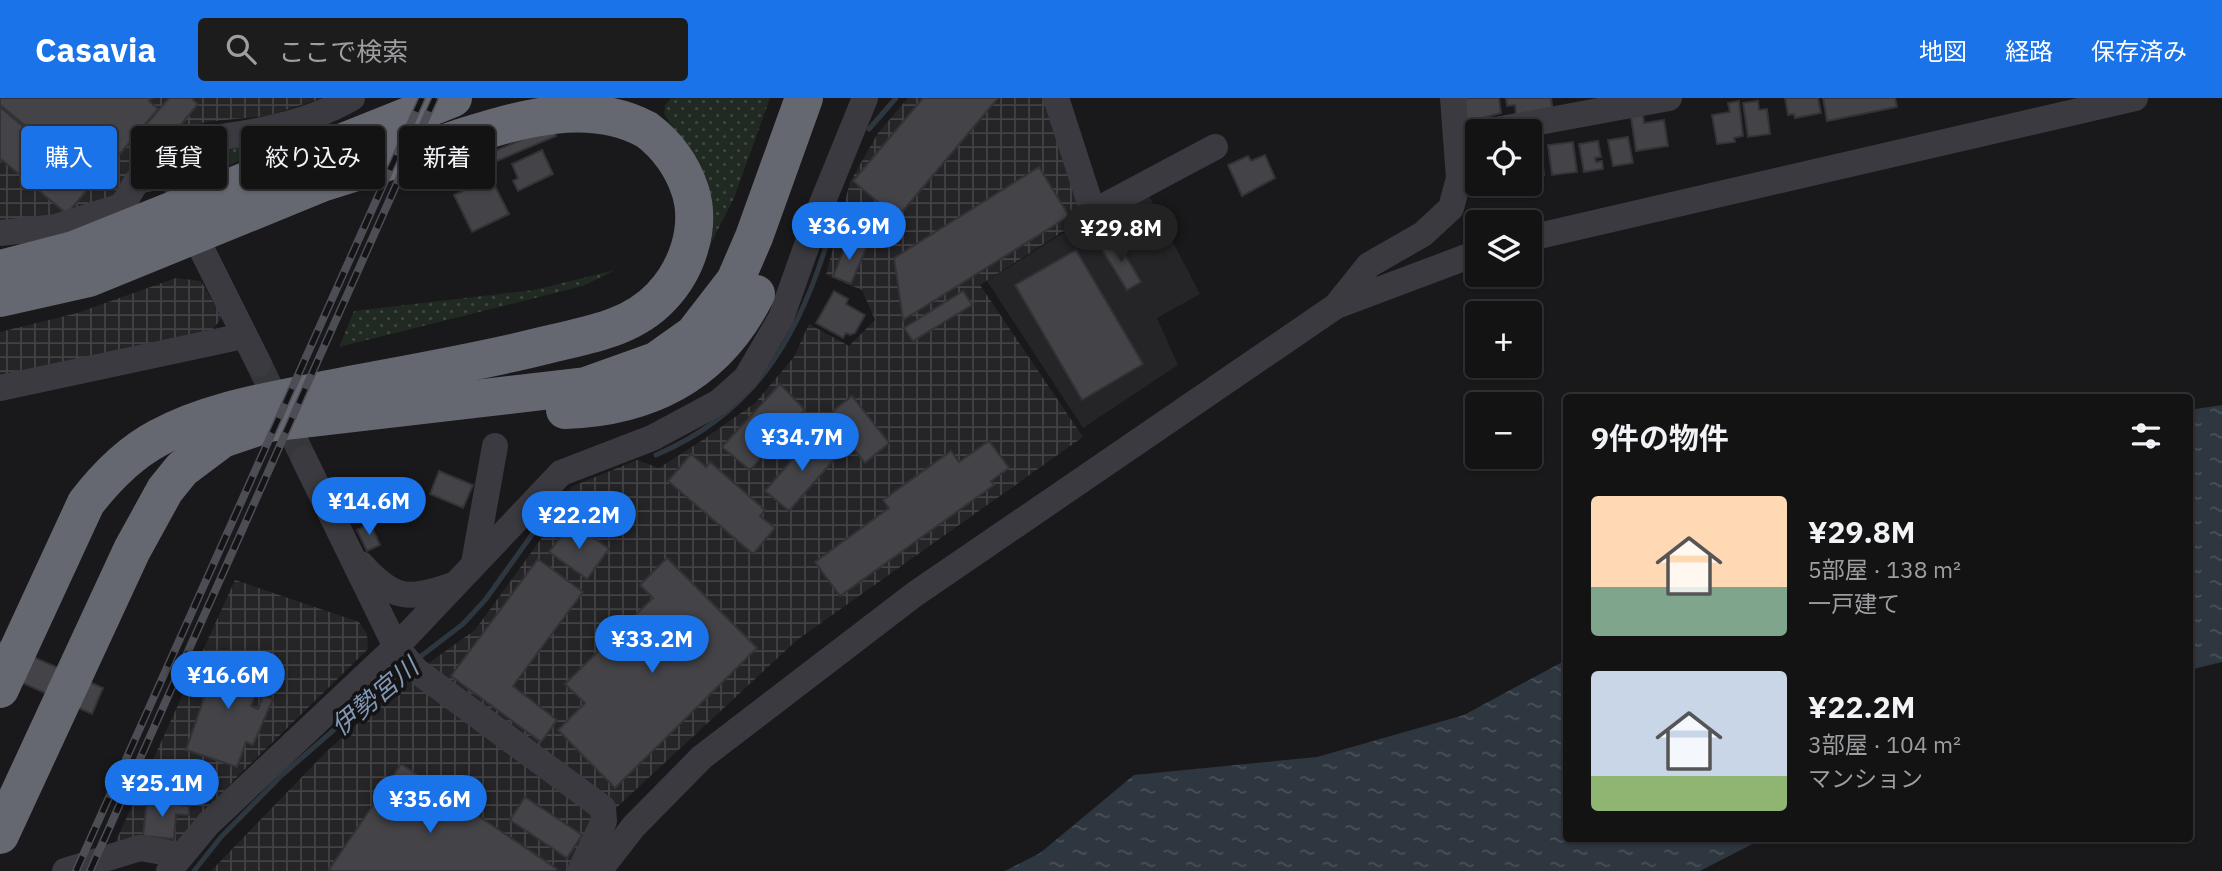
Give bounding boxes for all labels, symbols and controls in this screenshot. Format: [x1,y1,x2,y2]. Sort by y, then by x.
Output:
search box [198,18,688,81]
text: Casavia [35,28,156,71]
icon: search [222,30,260,68]
text: ここで検索 [278,34,408,68]
text: 地図 [1919,35,1967,67]
text: 経路 [2005,35,2053,67]
text: 保存済み [2091,35,2187,67]
map controls [1465,119,1542,469]
button: locate [1465,119,1542,196]
chip: 購入 [21,126,117,189]
chip: 賃貸 [131,126,227,189]
chip: 絞り込み [241,126,385,189]
chip: 新着 [399,126,495,189]
pin: ¥36.9M [792,202,906,262]
pin: ¥29.8M [1064,204,1178,264]
text: ¥36.9M [808,210,890,240]
button: layers [1465,210,1542,287]
text: ¥29.8M [1080,212,1162,242]
button: + [1465,301,1542,378]
button: − [1465,392,1542,469]
pin: ¥34.7M [745,414,859,473]
icon: filters [2127,417,2165,455]
text: 9件の物件 [1591,418,1729,457]
text: ¥34.7M [761,421,843,451]
pin: ¥14.6M [312,478,426,537]
text: ¥14.6M [328,485,410,515]
pin: ¥22.2M [522,491,636,551]
text: ¥22.2M [538,499,620,529]
text: ¥29.8M [1808,512,1915,551]
icon: home [1647,524,1731,608]
text: 5部屋 · 138 m² [1808,554,1961,584]
text: 一戸建て [1808,588,1900,618]
pin: ¥33.2M [595,616,709,675]
text: ¥33.2M [611,623,693,653]
water label: 伊勢宮川 [323,648,427,742]
pin: ¥16.6M [171,652,285,711]
text: ¥16.6M [187,659,269,689]
text: ¥22.2M [1808,687,1915,726]
icon: home [1647,699,1731,783]
text: 3部屋 · 104 m² [1808,729,1961,759]
pin: ¥25.1M [105,760,219,819]
text: マンション [1808,763,1923,793]
text: ¥25.1M [121,767,203,797]
pin: ¥35.6M [373,776,487,835]
text: ¥35.6M [389,783,471,813]

